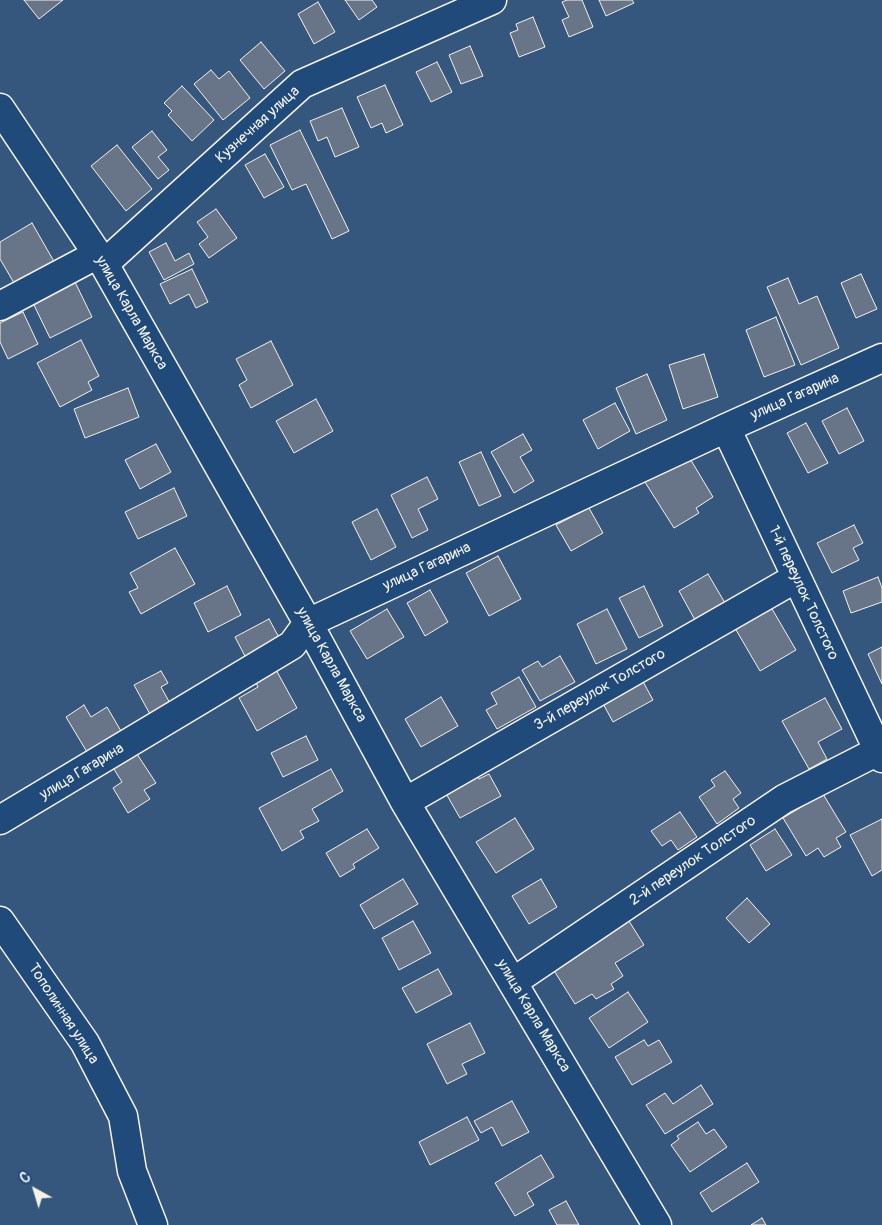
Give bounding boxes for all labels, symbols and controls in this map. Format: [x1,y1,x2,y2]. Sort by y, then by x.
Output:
street label: Кузнечная улица [212,83,304,167]
street label: улица Карла Маркса [91,253,171,373]
street label: улица Гагарина [748,369,842,425]
street label: 1-й переулок Толстого [764,523,842,663]
street label: улица Гагарина [380,539,474,595]
street label: улица Карла Маркса [292,604,370,726]
street label: 3-й переулок Толстого [531,645,669,735]
street label: улица Гагарина [37,740,127,804]
street label: 2-й переулок Толстого [626,812,760,910]
street label: улица Карла Маркса [492,956,574,1076]
street label: Тополинная улица [24,960,102,1068]
north arrow [10,1165,60,1215]
text: С [17,1169,34,1187]

